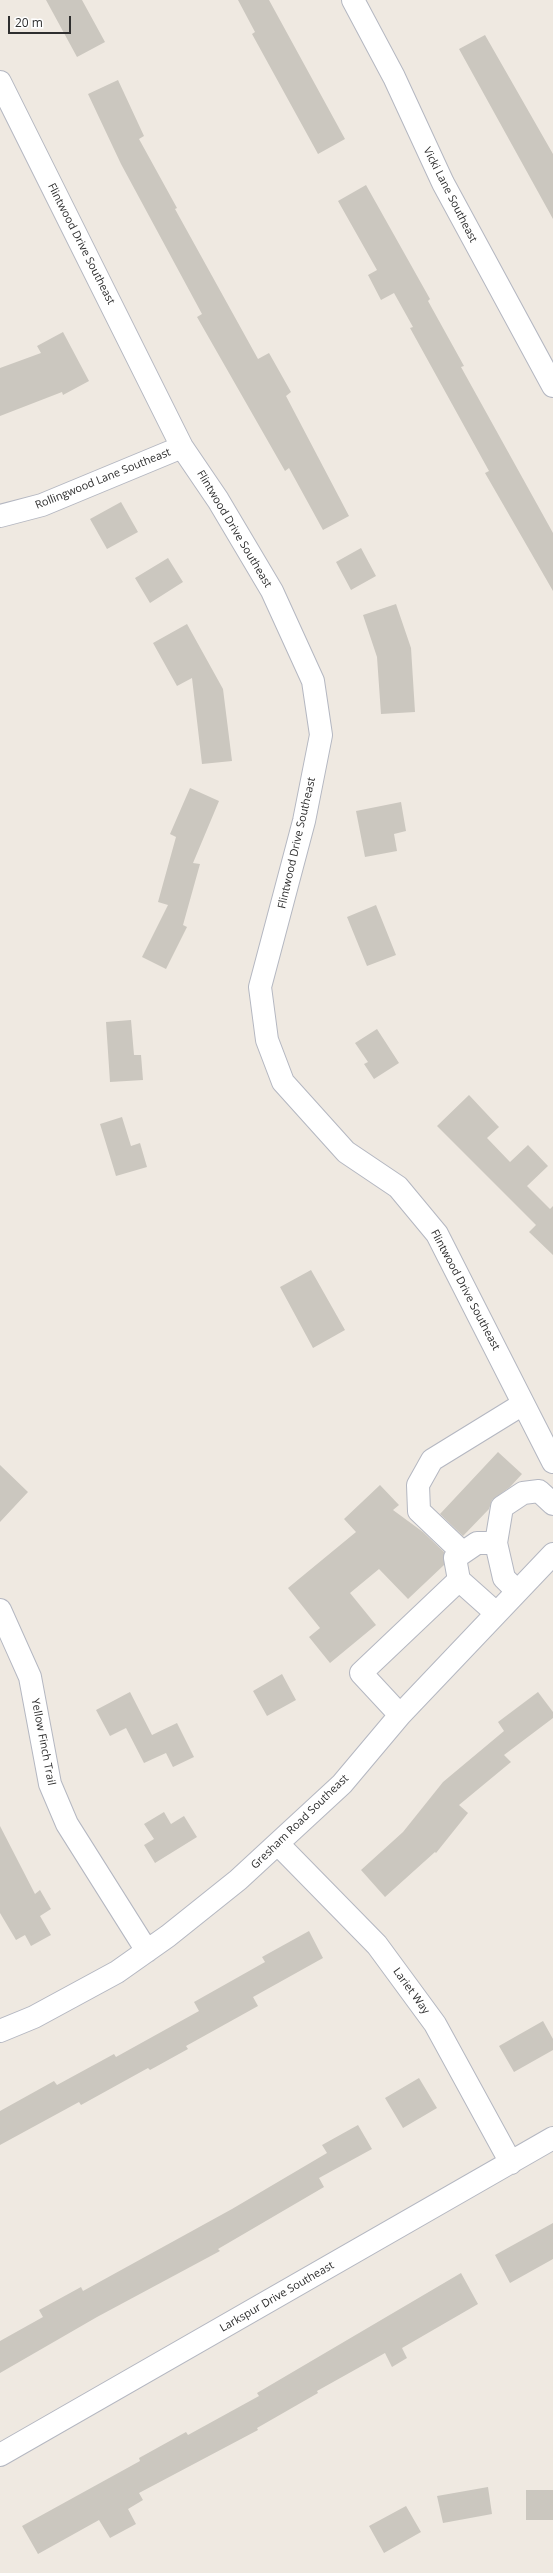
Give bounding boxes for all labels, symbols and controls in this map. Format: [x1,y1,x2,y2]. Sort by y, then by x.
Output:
scale bar [10,8,73,34]
text: 20 m [15,14,43,31]
street label: Vicki Lane Southeast [420,145,480,245]
street label: Flintwood Drive Southeast [45,181,117,307]
street label: Rollingwood Lane Southeast [33,446,173,512]
street label: Flintwood Drive Southeast [194,468,274,590]
street label: Flintwood Drive Southeast [275,776,319,910]
street label: Flintwood Drive Southeast [428,1228,502,1352]
street label: Yellow Finch Trail [28,1697,58,1787]
street label: Gresham Road Southeast [249,1772,351,1872]
street label: Lariet Way [390,1965,432,2017]
street label: Larkspur Drive Southeast [218,2259,336,2335]

